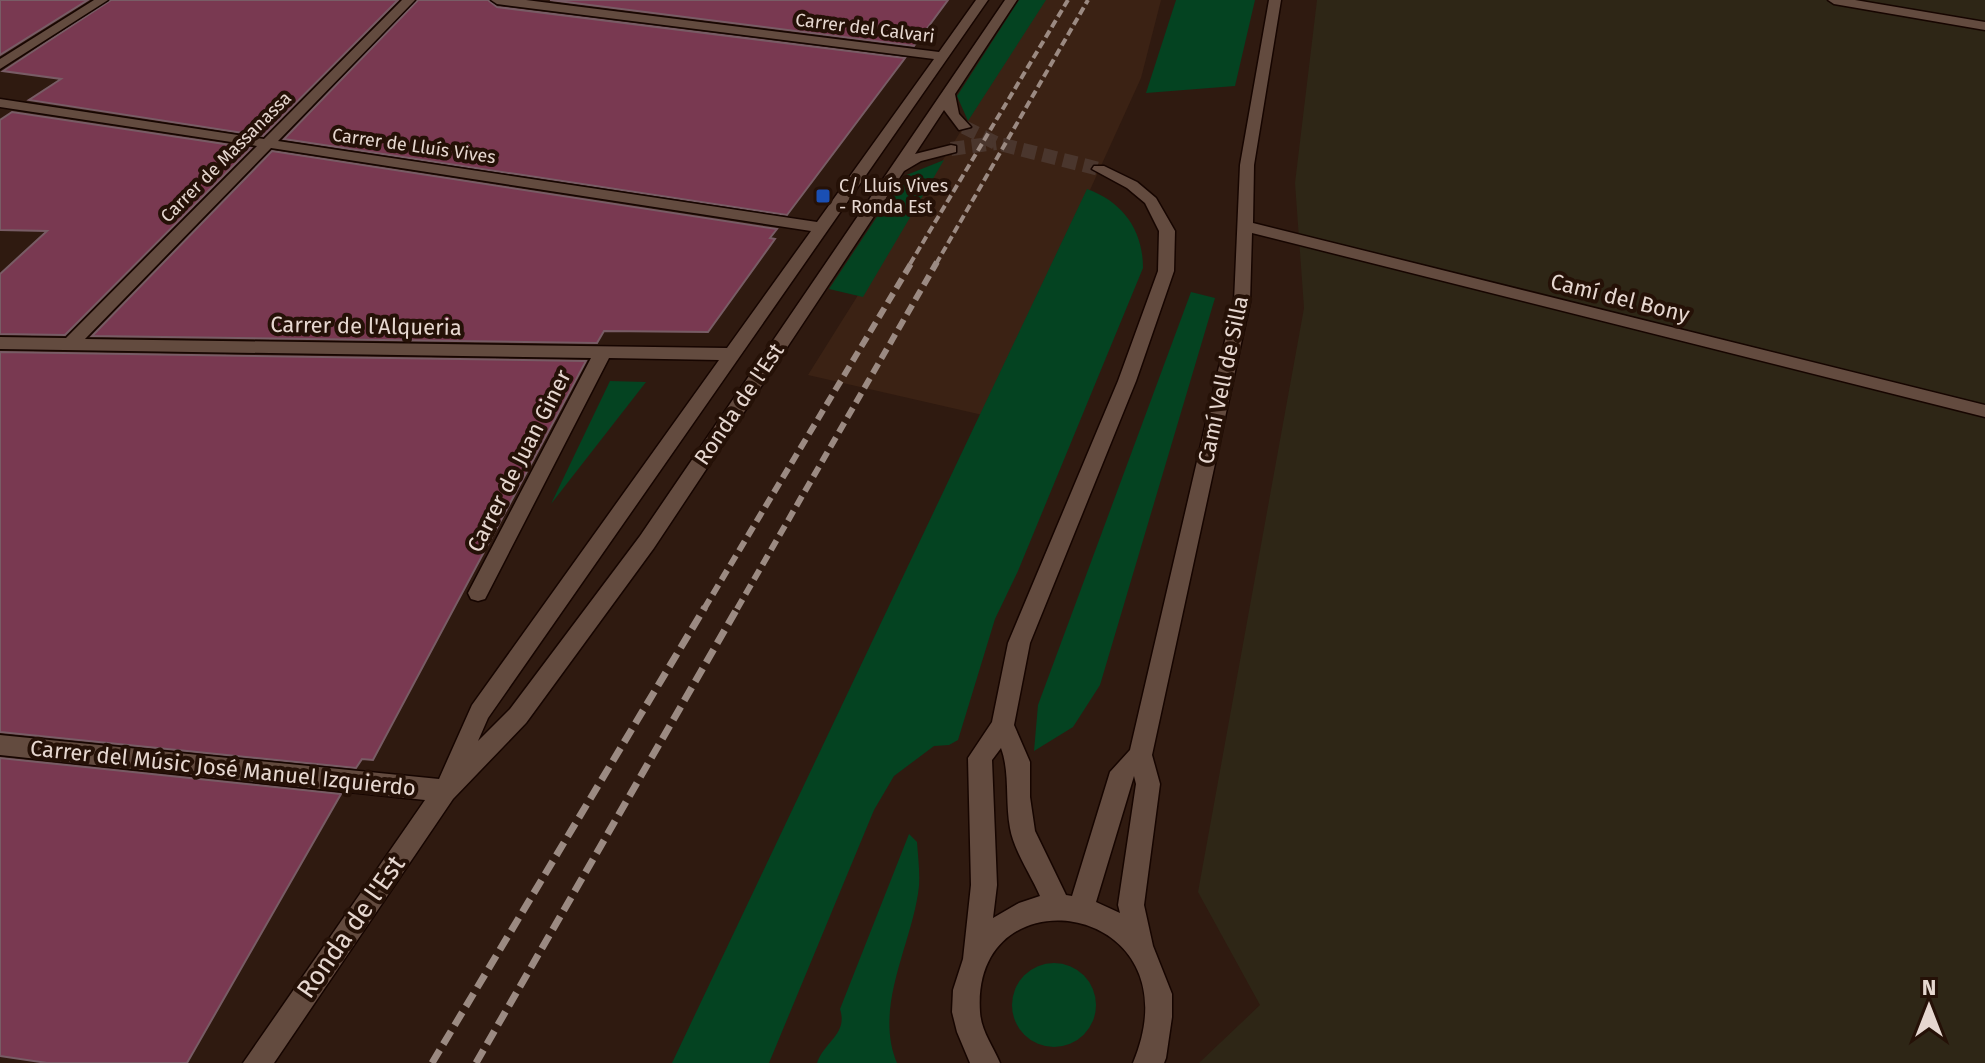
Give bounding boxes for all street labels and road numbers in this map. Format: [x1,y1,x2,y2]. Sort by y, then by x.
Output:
street label: Carrer del Calvari [794,9,936,47]
street label: Carrer de Massanassa [156,87,296,227]
street label: Carrer de Lluís Vives [331,124,497,168]
street label: Camí del Bony [1548,268,1692,328]
street label: Camí Vell de Silla [1192,293,1254,467]
street label: Carrer de l'Alqueria [270,311,462,341]
street label: Ronda de l'Est [688,338,790,470]
street label: Carrer de Juan Giner [461,365,577,557]
street label: Carrer del Músic José Manuel Izquierdo [29,734,417,802]
street label: Ronda de l'Est [290,849,412,1004]

